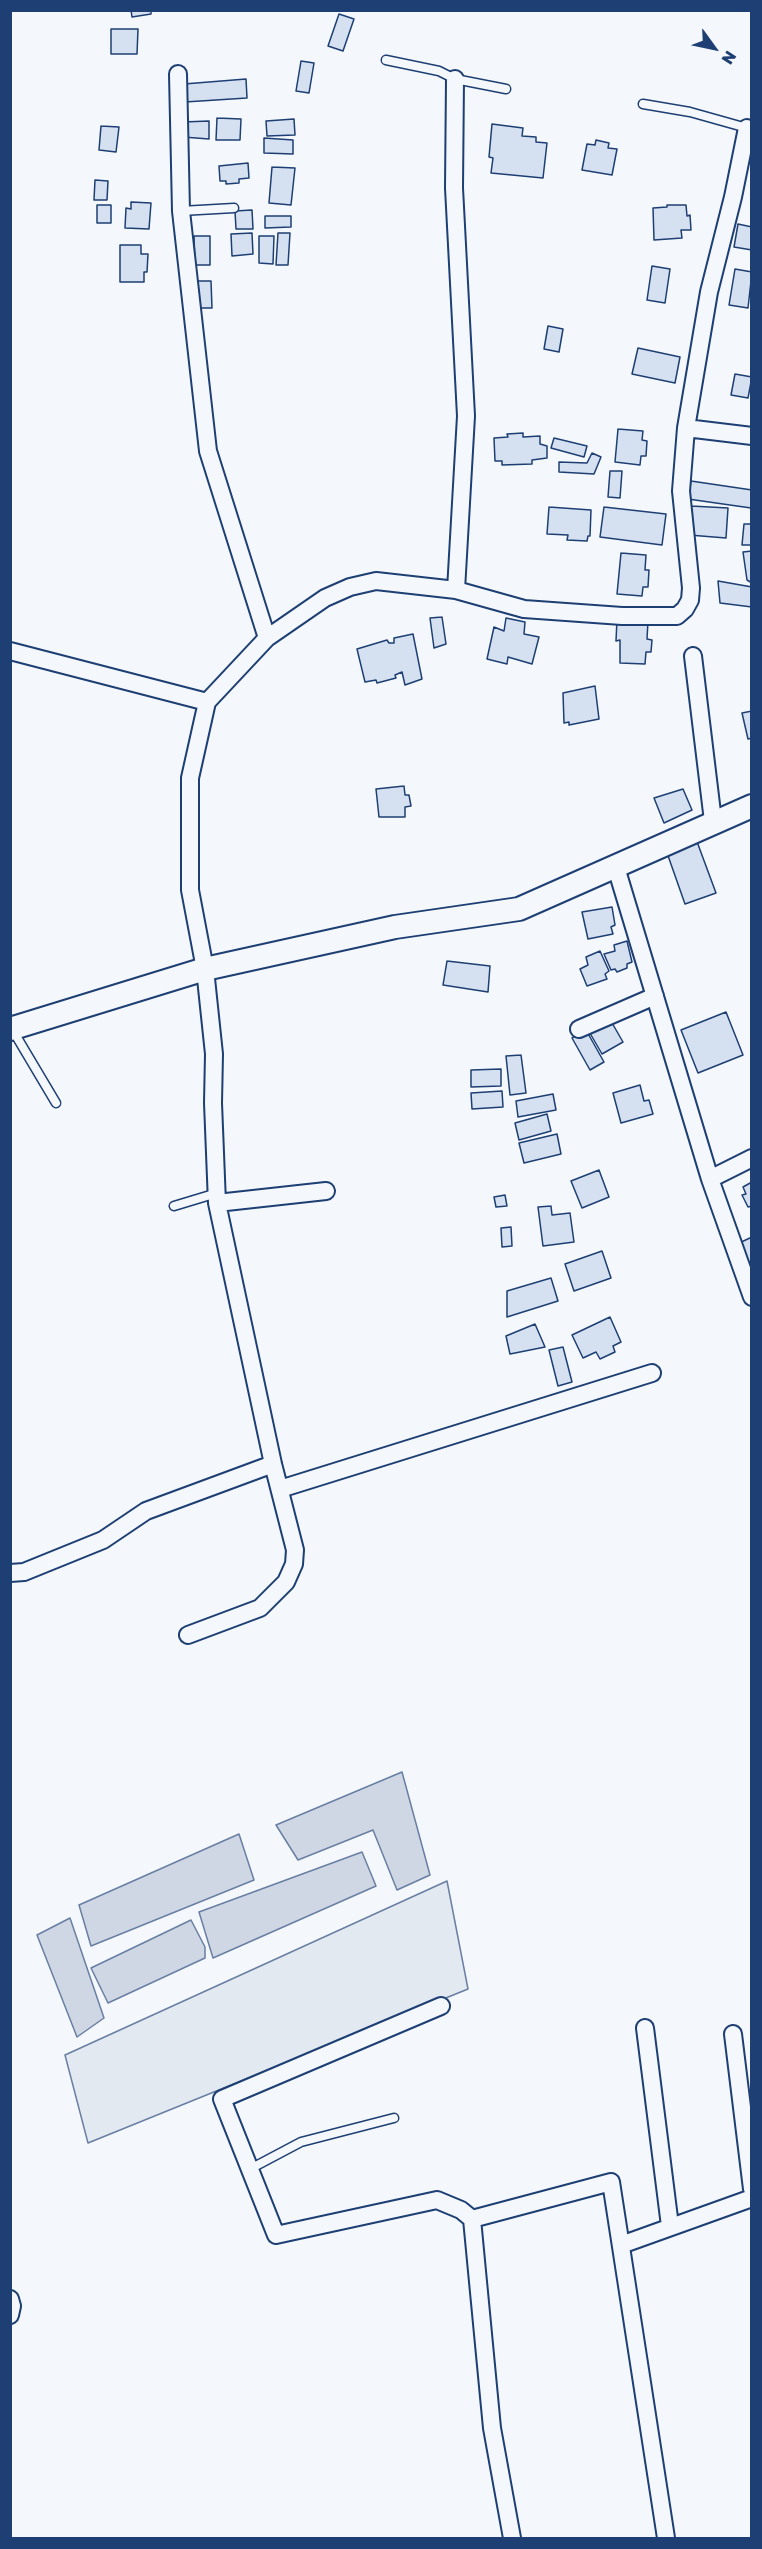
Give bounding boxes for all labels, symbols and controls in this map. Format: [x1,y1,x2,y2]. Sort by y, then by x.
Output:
north arrow [684,18,744,78]
text: N [717,47,741,68]

